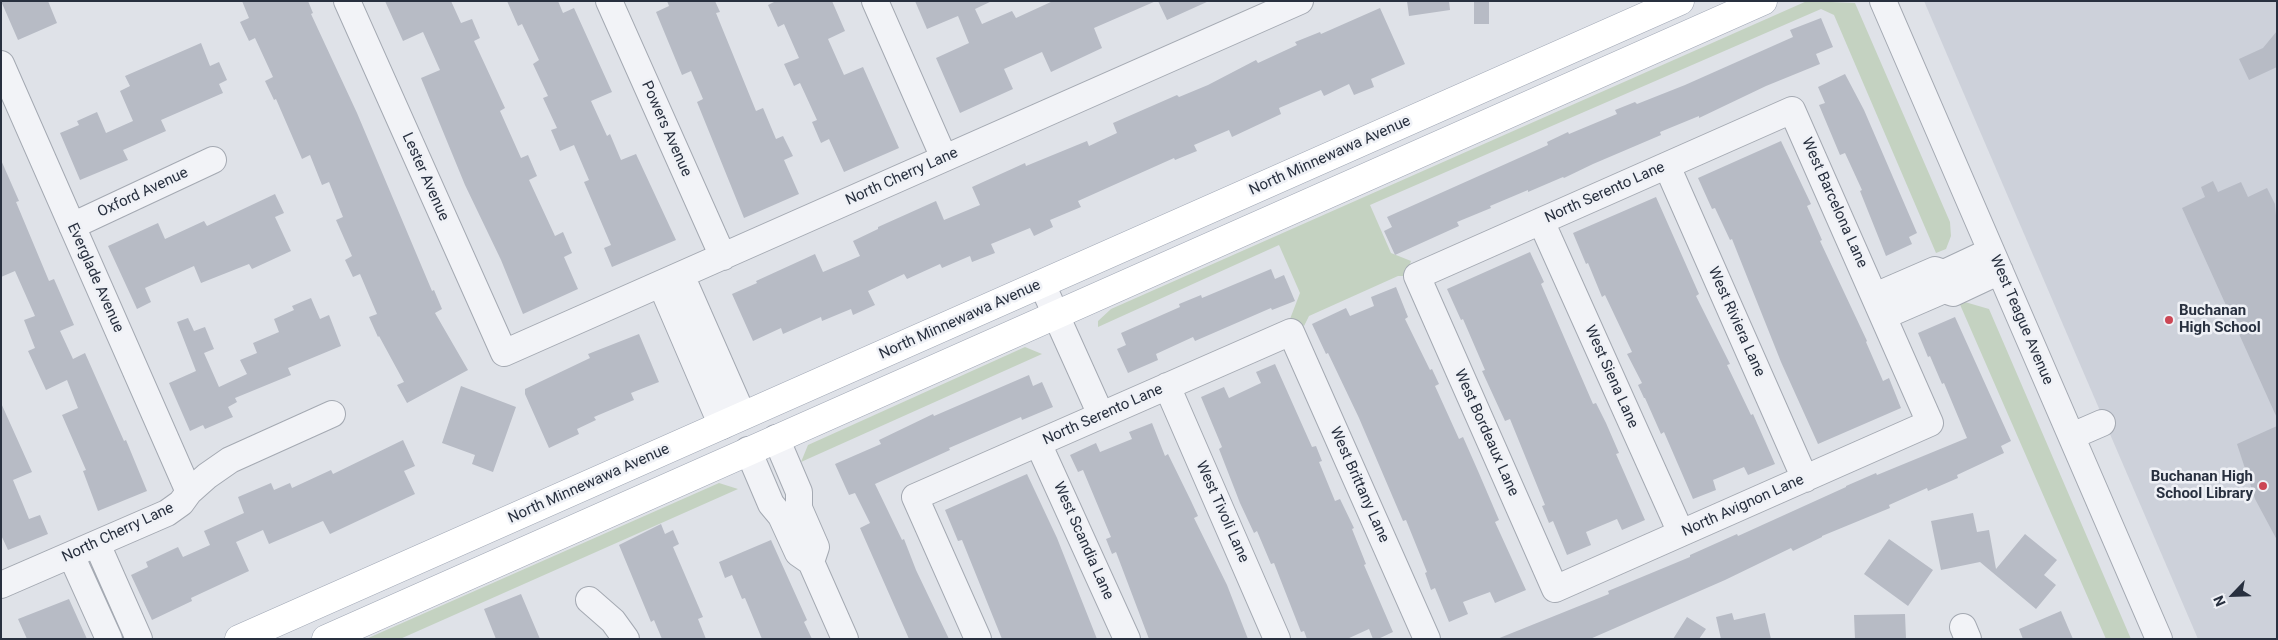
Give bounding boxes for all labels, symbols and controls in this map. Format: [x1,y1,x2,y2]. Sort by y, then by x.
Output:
street label: Powers Avenue [637,78,695,180]
street label: North Minnewawa Avenue [1247,112,1413,200]
street label: Lester Avenue [398,130,452,224]
street label: West Barcelona Lane [1797,135,1871,271]
street label: North Cherry Lane [843,144,961,210]
street label: North Serento Lane [1542,159,1668,227]
street label: Oxford Avenue [95,164,191,222]
street label: Everglade Avenue [63,221,127,335]
street label: West Teague Avenue [1986,252,2056,388]
street label: West Riviera Lane [1704,264,1768,380]
street label: North Minnewawa Avenue [877,276,1043,364]
place label: Buchanan High School [2179,302,2261,337]
marker: Buchanan High School [2163,314,2175,326]
street label: West Siena Lane [1580,323,1642,431]
street label: West Bordeaux Lane [1450,367,1522,499]
street label: North Serento Lane [1040,381,1166,449]
street label: West Brittany Lane [1325,424,1393,546]
street label: North Minnewawa Avenue [506,440,672,528]
street label: West Tivoli Lane [1192,458,1252,566]
place label: Buchanan High School Library [2151,468,2253,503]
street label: North Avignon Lane [1679,471,1807,541]
street label: West Scandia Lane [1049,479,1117,603]
marker: Buchanan High School Library [2257,480,2269,492]
street label: North Cherry Lane [59,499,177,567]
north arrow [2208,570,2258,620]
text: N [2210,593,2229,609]

